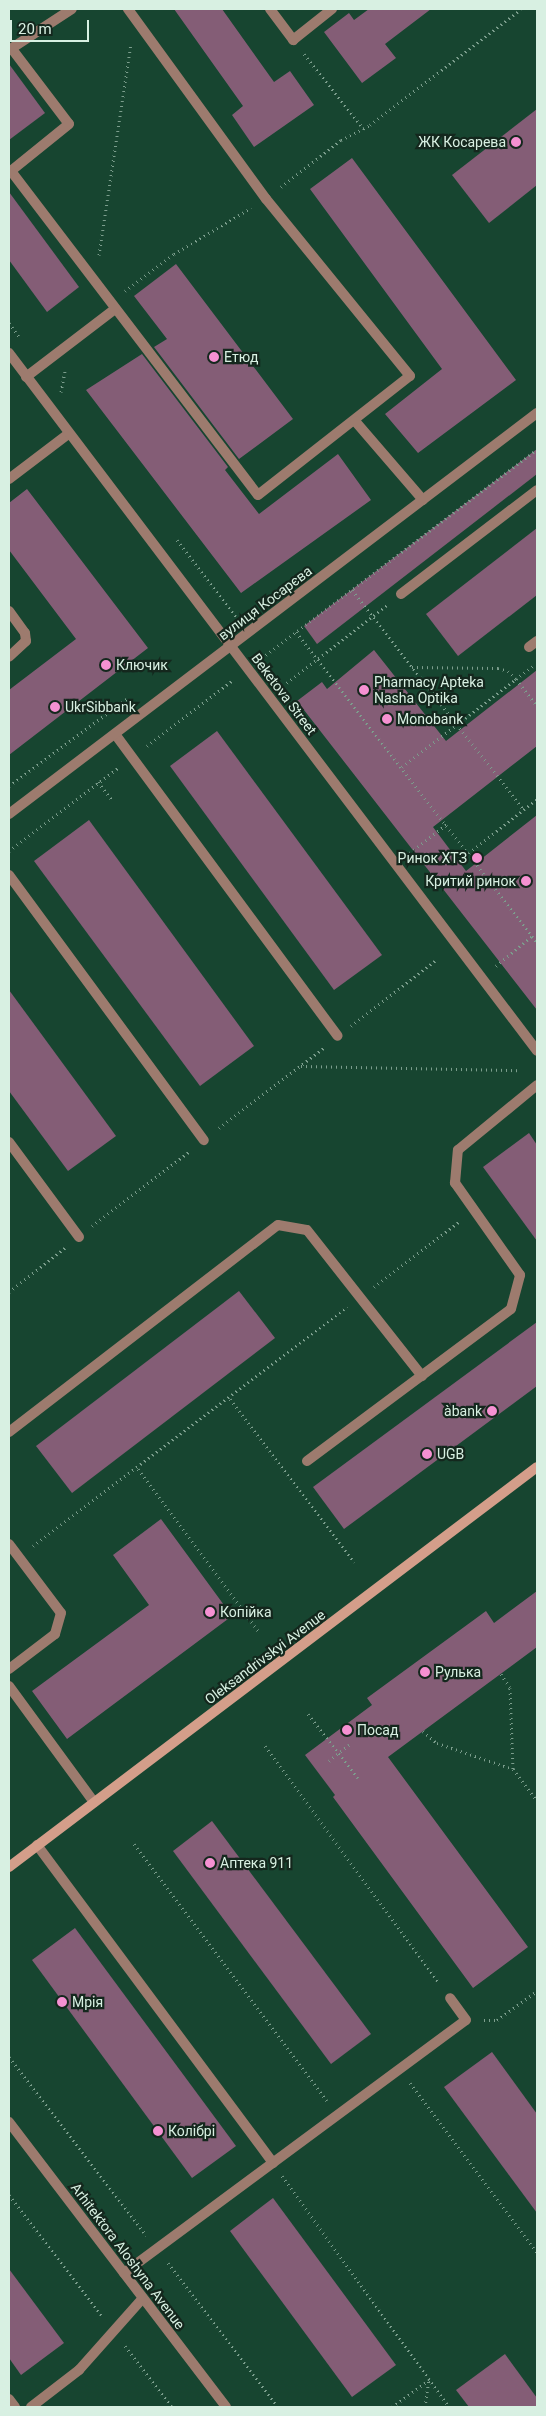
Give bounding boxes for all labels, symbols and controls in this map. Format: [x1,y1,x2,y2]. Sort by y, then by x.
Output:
scale bar [12,10,91,42]
text: 20 m [18,20,52,38]
place label: ЖК Косарева [418,134,506,150]
marker: ЖК Косарева [510,136,522,148]
place label: Етюд [224,349,258,365]
marker: Етюд [208,351,220,363]
street label: вулиця Косарєва [215,562,315,644]
street label: Beketova Street [248,650,320,738]
place label: Ключик [116,657,168,673]
marker: Ключик [100,659,112,671]
place label: Pharmacy Apteka Nasha Optika [374,674,484,706]
marker: Pharmacy Apteka Nasha Optika [358,684,370,696]
place label: UkrSibbank [65,699,136,715]
marker: UkrSibbank [49,701,61,713]
place label: Monobank [397,711,463,727]
marker: Monobank [381,713,393,725]
place label: Ринок ХТЗ [398,850,467,866]
marker: Ринок ХТЗ [471,852,483,864]
place label: Критий ринок [425,873,516,889]
marker: Критий ринок [520,875,532,887]
place label: àbank [444,1403,482,1419]
marker: àbank [486,1405,498,1417]
place label: UGB [437,1446,464,1462]
marker: UGB [421,1448,433,1460]
place label: Копійка [220,1604,272,1620]
street label: Oleksandrivskyi Avenue [201,1606,329,1708]
marker: Копійка [204,1606,216,1618]
place label: Рулька [435,1664,481,1680]
marker: Рулька [419,1666,431,1678]
place label: Посад [357,1722,398,1738]
marker: Посад [341,1724,353,1736]
place label: Аптека 911 [220,1855,293,1871]
marker: Аптека 911 [204,1857,216,1869]
place label: Мрiя [72,1994,103,2010]
marker: Мрiя [56,1996,68,2008]
place label: Колібрі [168,2123,215,2139]
marker: Колібрі [152,2125,164,2137]
street label: Arhitektora Aloshyna Avenue [68,2180,188,2332]

